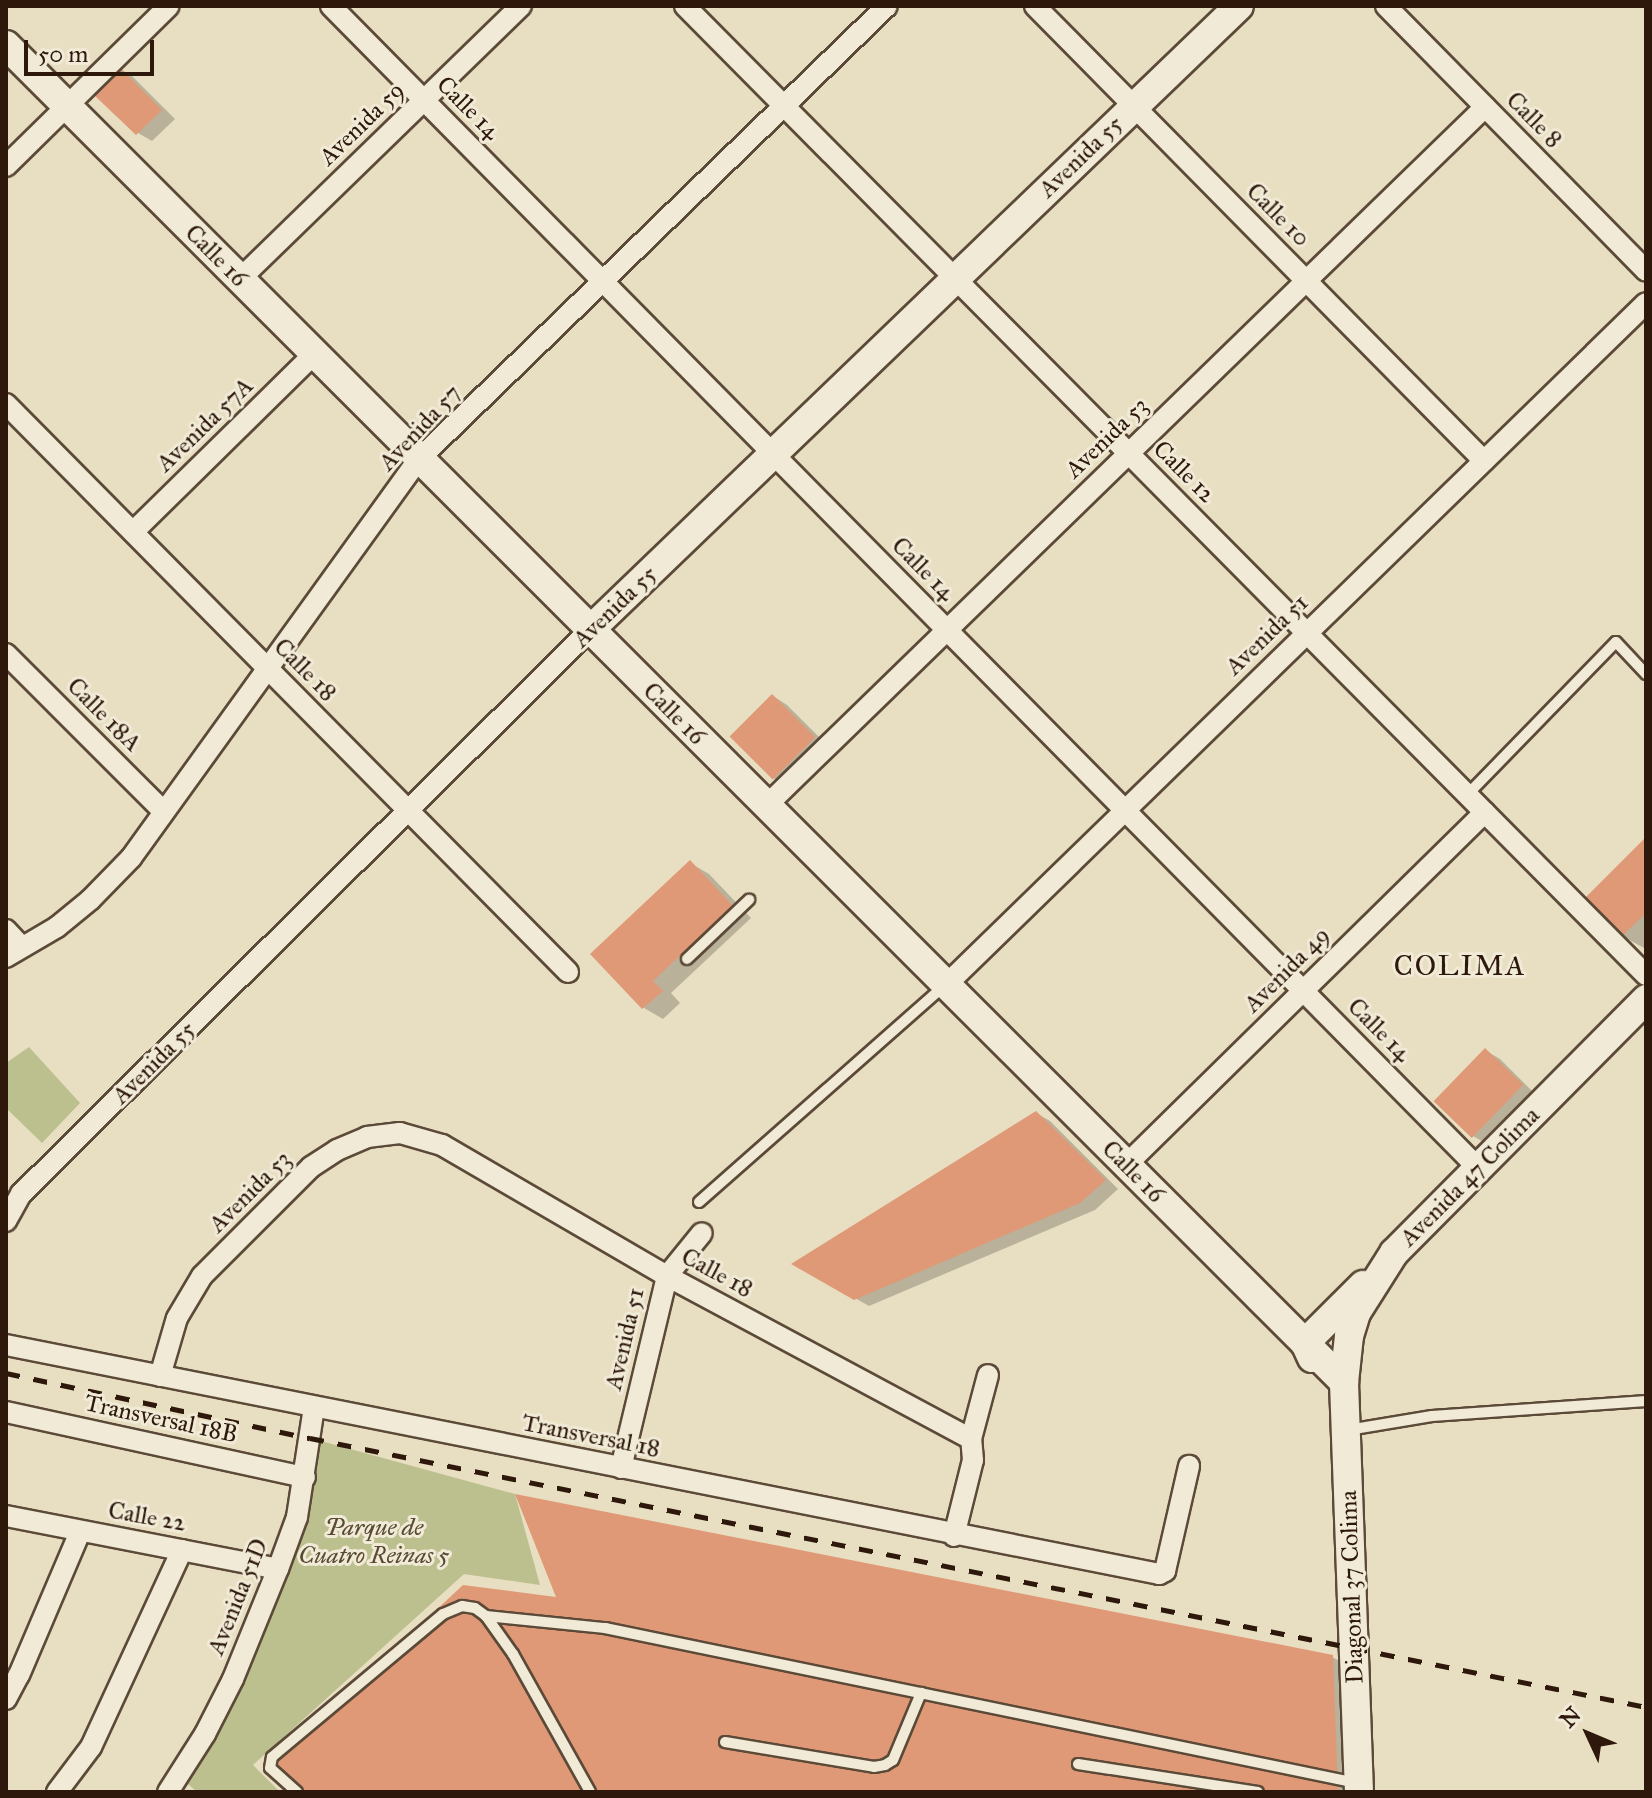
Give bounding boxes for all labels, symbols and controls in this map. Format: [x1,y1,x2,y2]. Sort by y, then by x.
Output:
scale bar [28,24,158,74]
text: 50 m [38,39,88,69]
street label: Calle 14 [430,70,506,146]
street label: Avenida 59 [313,76,411,172]
street label: Calle 8 [1500,86,1568,154]
street label: Avenida 55 [1033,110,1129,204]
street label: Calle 10 [1240,177,1316,253]
street label: Calle 16 [179,219,253,293]
street label: Avenida 57A [151,372,259,478]
street label: Avenida 57 [373,379,467,477]
street label: Avenida 53 [1060,392,1154,484]
street label: Calle 12 [1147,435,1221,509]
street label: Calle 14 [885,531,961,607]
street label: Avenida 55 [567,560,663,654]
street label: Avenida 51 [1220,589,1314,681]
street label: Calle 18 [268,633,342,707]
street label: Calle 18A [61,672,147,758]
street label: Calle 16 [637,677,711,751]
street label: Avenida 49 [1238,921,1336,1019]
district label: COLIMA [1394,949,1526,983]
street label: Calle 14 [1341,992,1417,1068]
street label: Avenida 55 [106,1015,202,1111]
street label: Avenida 47 Colima [1394,1101,1546,1253]
street label: Calle 16 [1096,1135,1170,1209]
street label: Avenida 53 [203,1145,297,1239]
street label: Calle 18 [676,1242,758,1304]
street label: Avenida 51 [599,1285,651,1393]
street label: Transversal 18B [82,1389,240,1449]
street label: Transversal 18 [520,1409,662,1463]
street label: Diagonal 37 Colima [1334,1490,1370,1684]
street label: Calle 22 [106,1496,188,1538]
park label: Parque de Cuatro Reinas 5 [298,1514,450,1570]
street label: Avenida 51D [202,1535,274,1659]
north arrow [1548,1694,1628,1774]
text: N [1554,1701,1587,1733]

